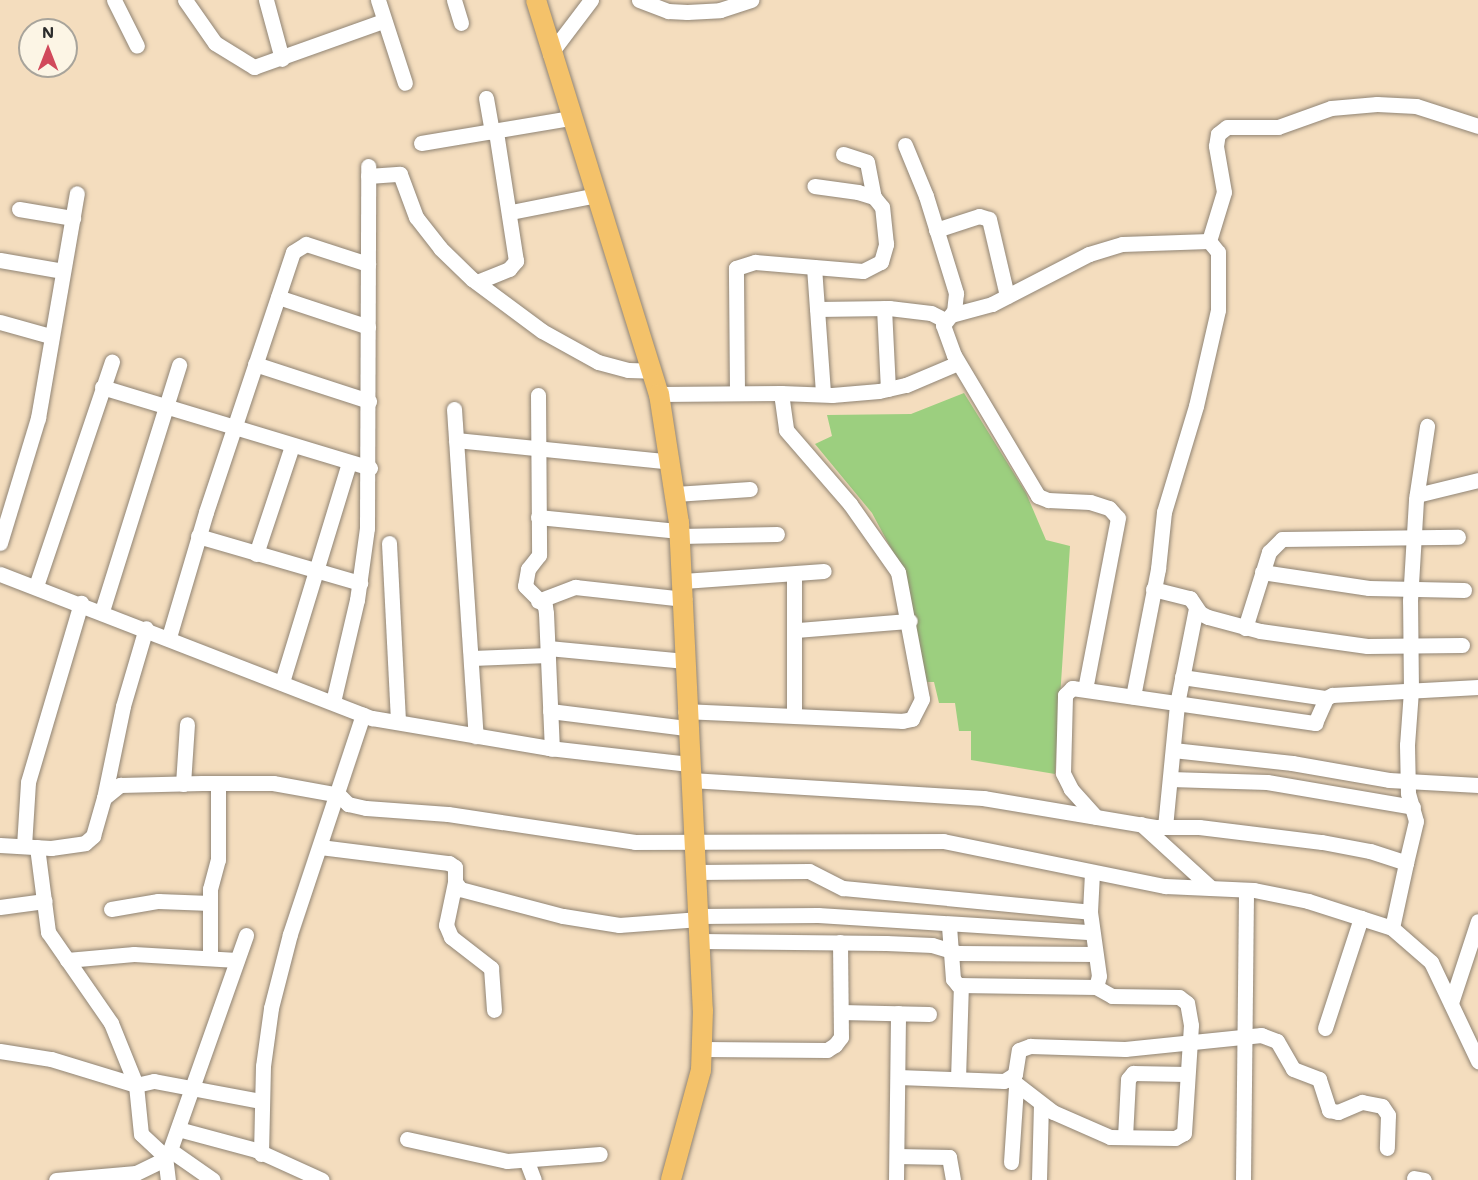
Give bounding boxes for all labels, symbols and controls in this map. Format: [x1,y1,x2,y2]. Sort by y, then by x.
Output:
north arrow [18,18,78,78]
text: N [42,21,54,42]

